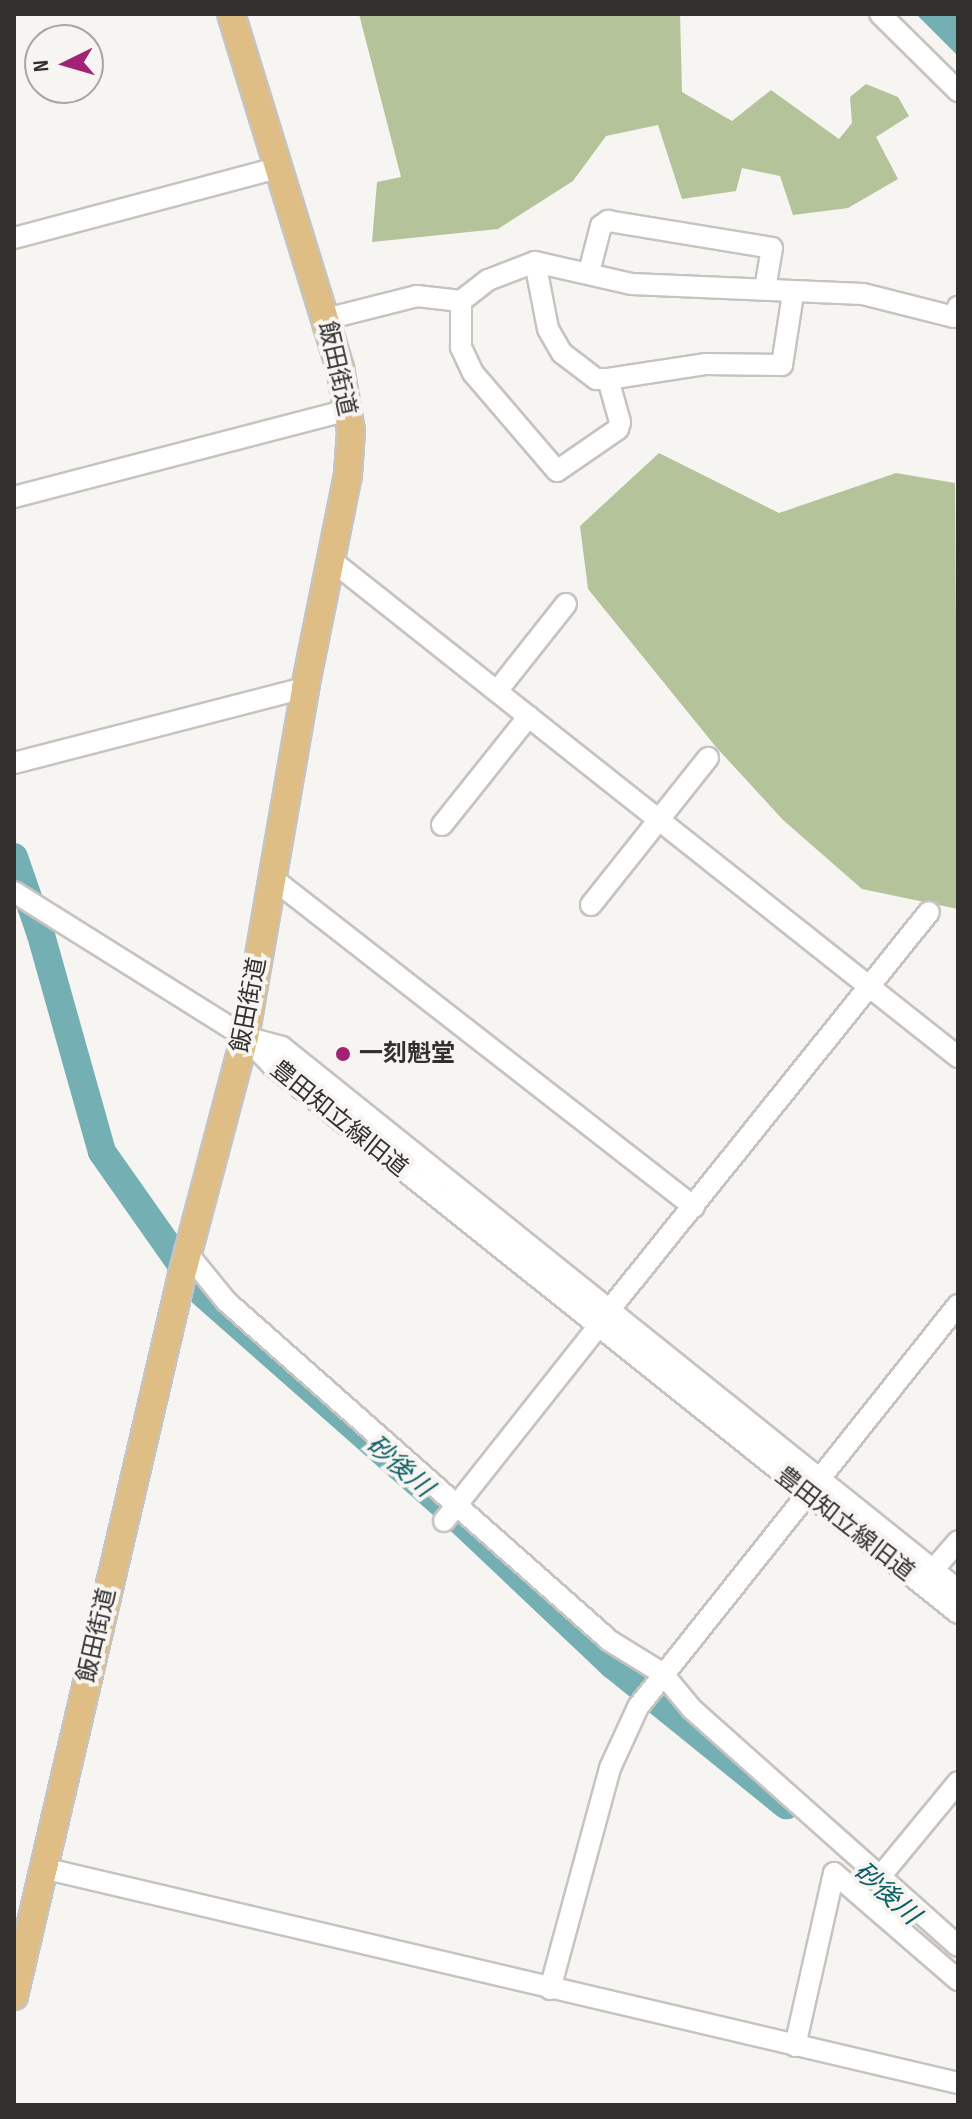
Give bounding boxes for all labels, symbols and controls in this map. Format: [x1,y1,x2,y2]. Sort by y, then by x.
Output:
north arrow [24,24,104,104]
text: N [28,59,56,73]
street label: 飯田街道 [312,319,362,419]
street label: 飯田街道 [226,955,272,1055]
place label: 一刻魁堂 [359,1040,455,1068]
marker: 一刻魁堂 [334,1045,352,1063]
street label: 豊田知立線旧道 [265,1055,413,1183]
water label: 砂後川 [359,1430,439,1504]
street label: 豊田知立線旧道 [770,1461,920,1587]
street label: 飯田街道 [72,1585,122,1685]
water label: 砂後川 [847,1856,925,1932]

